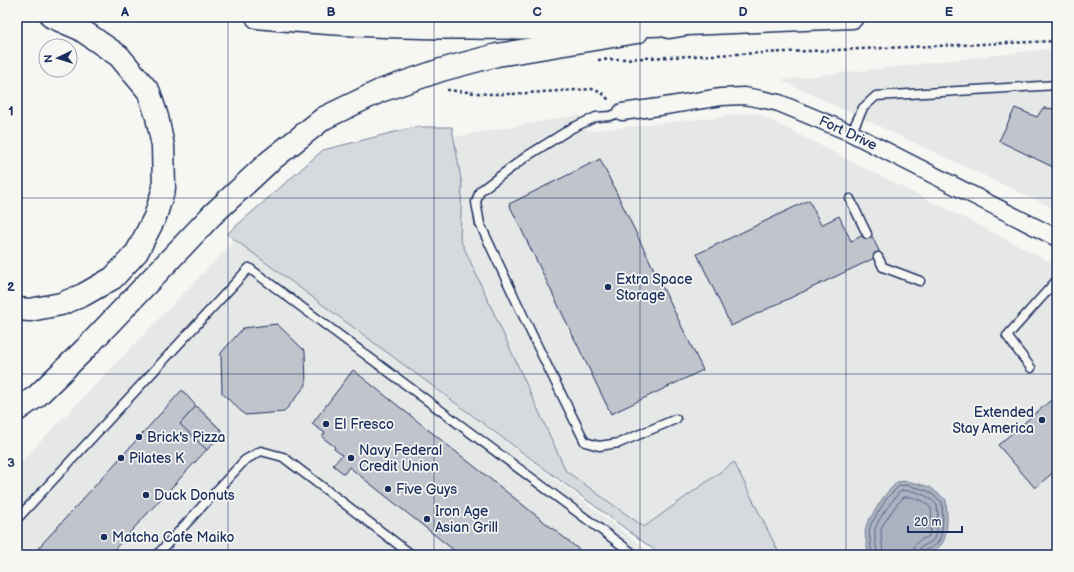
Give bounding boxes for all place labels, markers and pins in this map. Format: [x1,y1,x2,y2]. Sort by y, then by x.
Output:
place label: Extra Space Storage [616,271,693,304]
marker: Extra Space Storage [603,282,613,292]
place label: Extended Stay America [952,404,1034,437]
marker: Extended Stay America [1037,415,1047,425]
place label: El Fresco [334,416,394,433]
marker: El Fresco [321,419,331,429]
place label: Brick's Pizza [147,429,225,446]
marker: Brick's Pizza [134,432,144,442]
place label: Navy Federal Credit Union [359,442,442,475]
place label: Pilates K [129,450,185,467]
marker: Pilates K [116,453,126,463]
marker: Navy Federal Credit Union [346,453,356,463]
place label: Five Guys [396,481,457,498]
marker: Five Guys [383,484,393,494]
place label: Duck Donuts [154,487,235,504]
marker: Duck Donuts [141,490,151,500]
place label: Iron Age Asian Grill [435,503,498,536]
marker: Iron Age Asian Grill [422,514,432,524]
place label: Matcha Cafe Maiko [112,529,234,546]
marker: Matcha Cafe Maiko [99,532,109,542]

